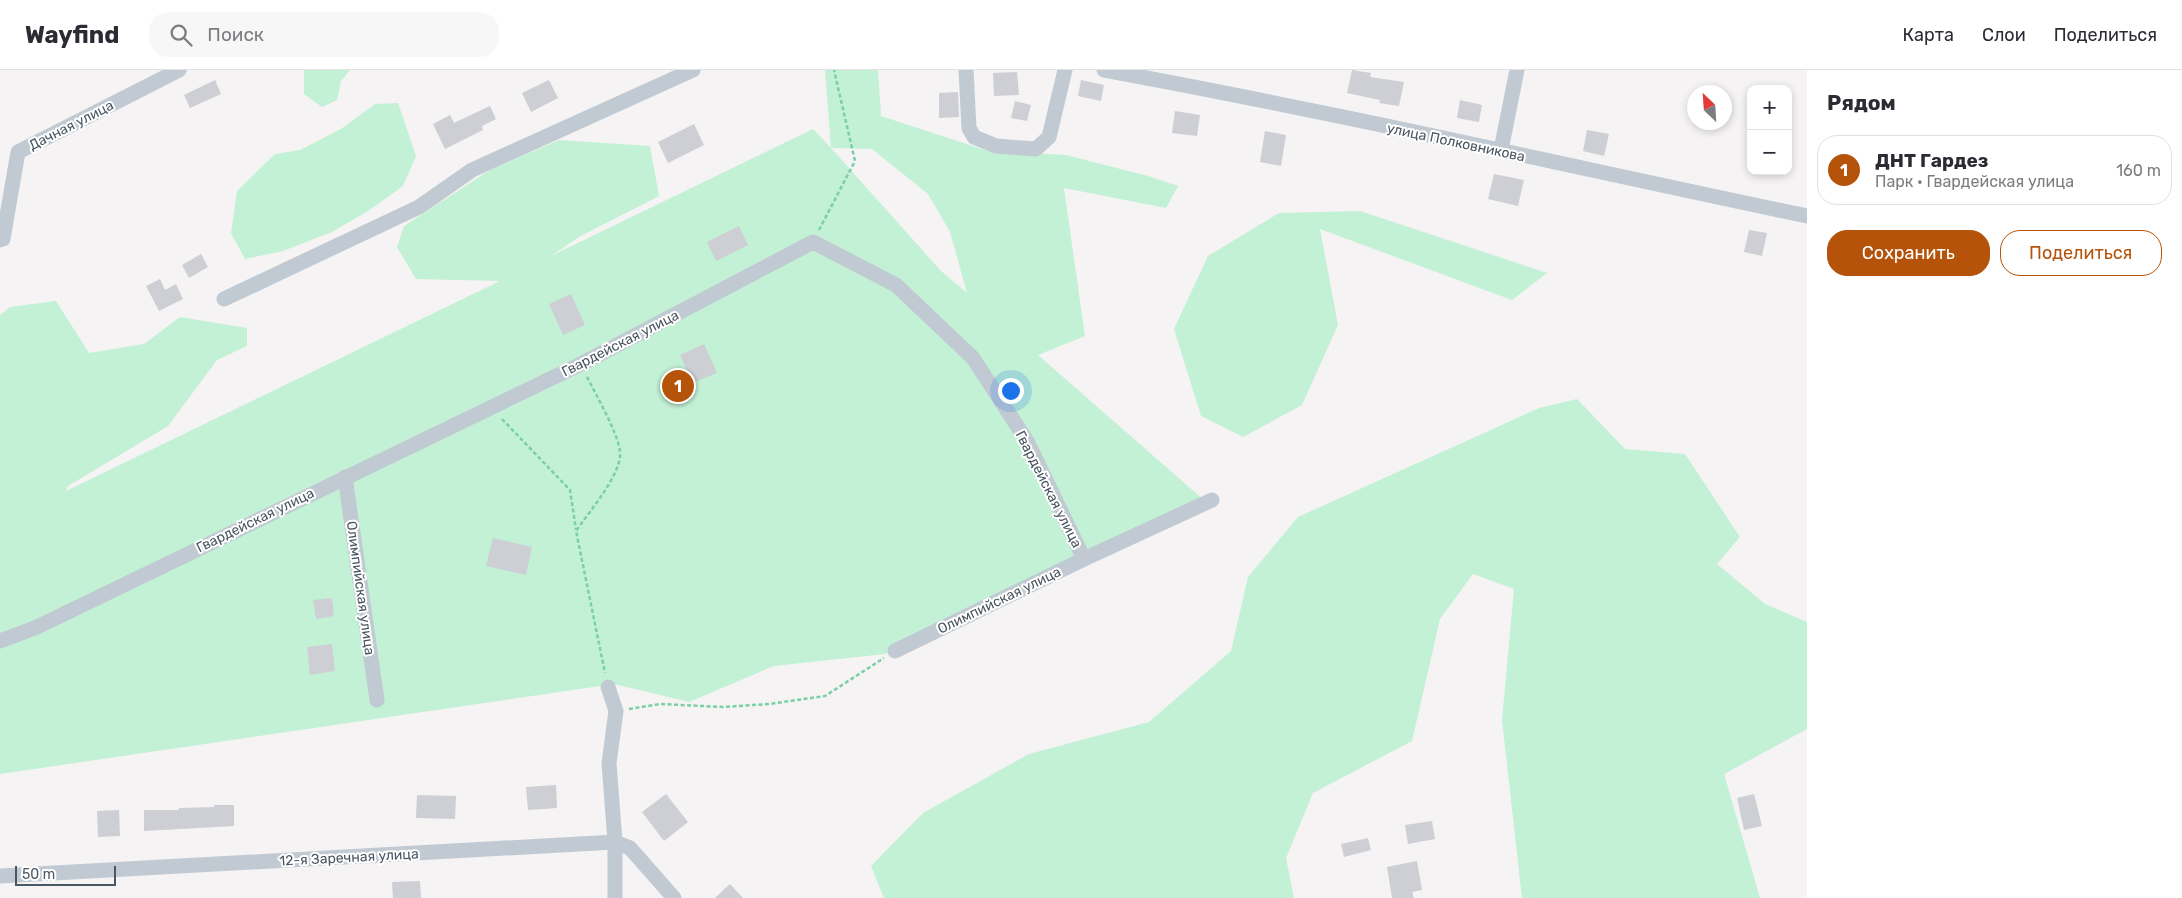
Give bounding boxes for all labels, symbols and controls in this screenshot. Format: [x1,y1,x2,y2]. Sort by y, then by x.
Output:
search box [149,12,499,57]
text: Wayfind [25,21,119,49]
icon: search [167,21,195,49]
text: Поиск [207,23,264,46]
text: Карта [1903,24,1954,46]
text: Слои [1982,24,2026,46]
text: Поделиться [2054,24,2157,46]
north arrow [1687,85,1732,130]
map controls [1747,85,1792,175]
button: + [1747,85,1792,130]
text: Рядом [1827,90,1896,115]
street label: Дачная улица [26,97,116,154]
street label: улица Полковникова [1385,120,1526,165]
button: − [1747,130,1792,175]
text: ДНТ Гардез [1875,149,1988,172]
text: 1 [1840,161,1848,180]
text: 160 m [2116,161,2161,180]
text: Парк · Гвардейская улица [1875,172,2074,191]
button: Сохранить [1827,230,1990,276]
button: Поделиться [2000,230,2162,276]
street label: Гвардейская улица [559,307,682,380]
pin: 1 [662,367,694,405]
your location [998,378,1024,404]
street label: Гвардейская улица [1012,428,1085,551]
street label: Гвардейская улица [193,485,317,556]
street label: Олимпийская улица [343,520,378,656]
street label: Олимпийская улица [935,563,1064,638]
street label: 12-я Заречная улица [279,845,419,870]
scale bar [15,863,116,886]
text: 50 m [22,866,55,883]

